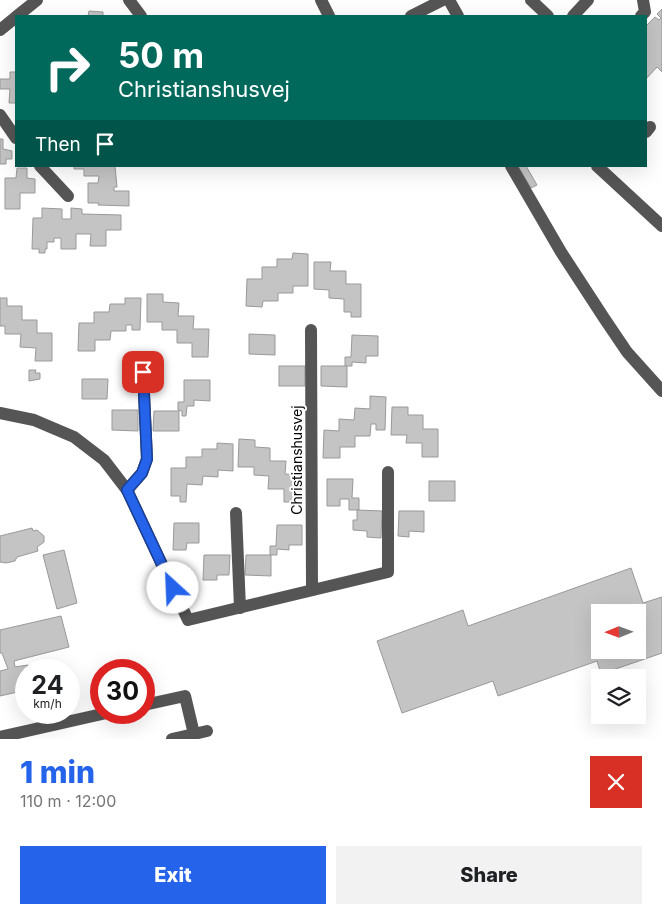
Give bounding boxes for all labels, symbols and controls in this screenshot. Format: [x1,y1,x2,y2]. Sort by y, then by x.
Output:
text: 50 m [118,34,204,76]
icon: right [35,35,100,100]
text: Christianshusvej [118,76,290,102]
icon: arrive [91,130,119,158]
text: Then [35,133,81,156]
pin [122,351,164,393]
icon: arrive [129,358,157,386]
street label: Christianshusvej [288,405,305,515]
position arrow [146,561,198,613]
north arrow [591,604,646,659]
map controls [591,604,646,724]
speed limit sign: 30 [90,659,155,724]
button: layers [591,669,646,724]
text: 24 [31,670,64,700]
text: km/h [33,696,62,711]
text: 1 min [20,754,95,790]
button: close [590,756,642,808]
text: 110 m · 12:00 [20,791,116,811]
button: Exit [20,846,326,904]
button: Share [336,846,642,904]

